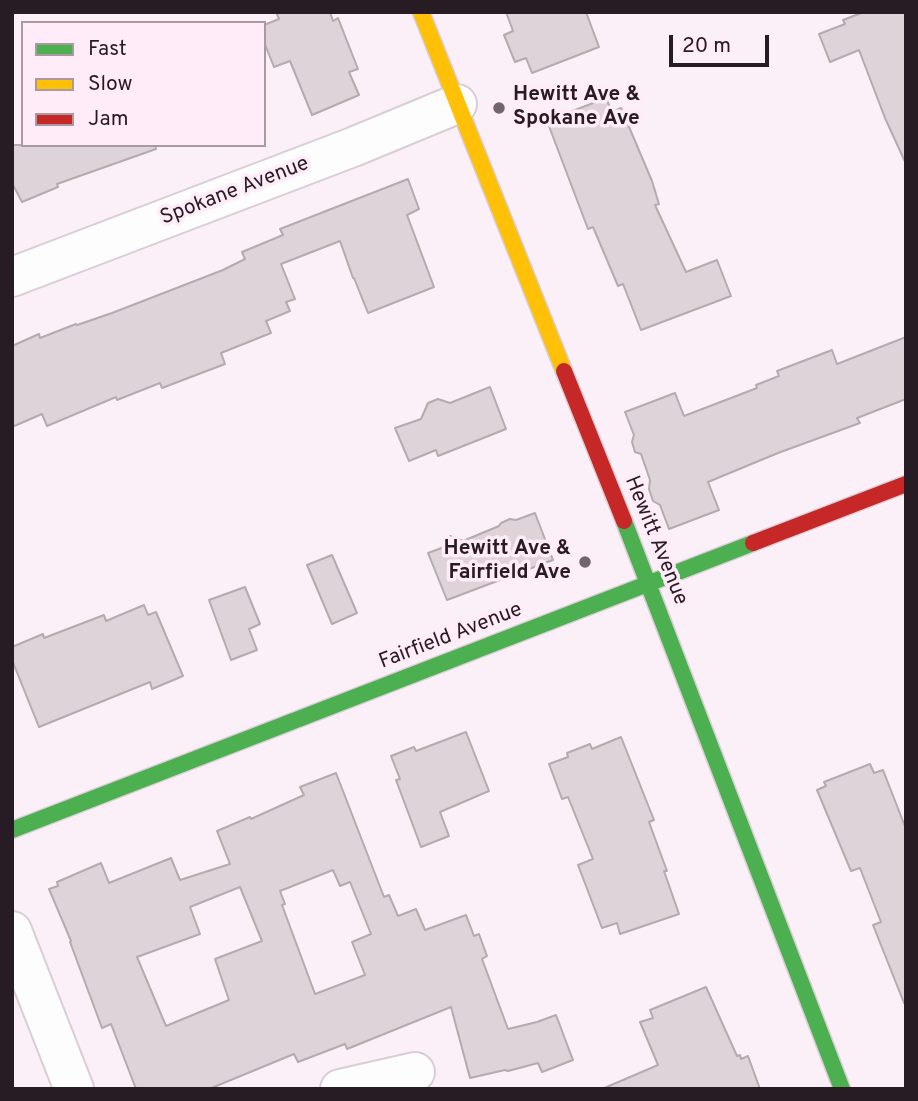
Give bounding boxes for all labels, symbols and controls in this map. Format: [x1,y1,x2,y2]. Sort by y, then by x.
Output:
legend [21,21,266,147]
scale bar [673,21,773,65]
text: 20 m [682,33,731,60]
text: Fast [88,36,127,63]
text: Slow [88,71,133,98]
place label: Hewitt Ave & Spokane Ave [513,83,640,133]
marker: Hewitt Ave & Spokane Ave [491,100,507,116]
text: Jam [88,106,129,133]
street label: Spokane Avenue [157,152,313,232]
street label: Hewitt Avenue [618,473,692,609]
place label: Hewitt Ave & Fairfield Ave [444,537,571,587]
marker: Hewitt Ave & Fairfield Ave [577,554,593,570]
street label: Fairfield Avenue [376,598,526,676]

